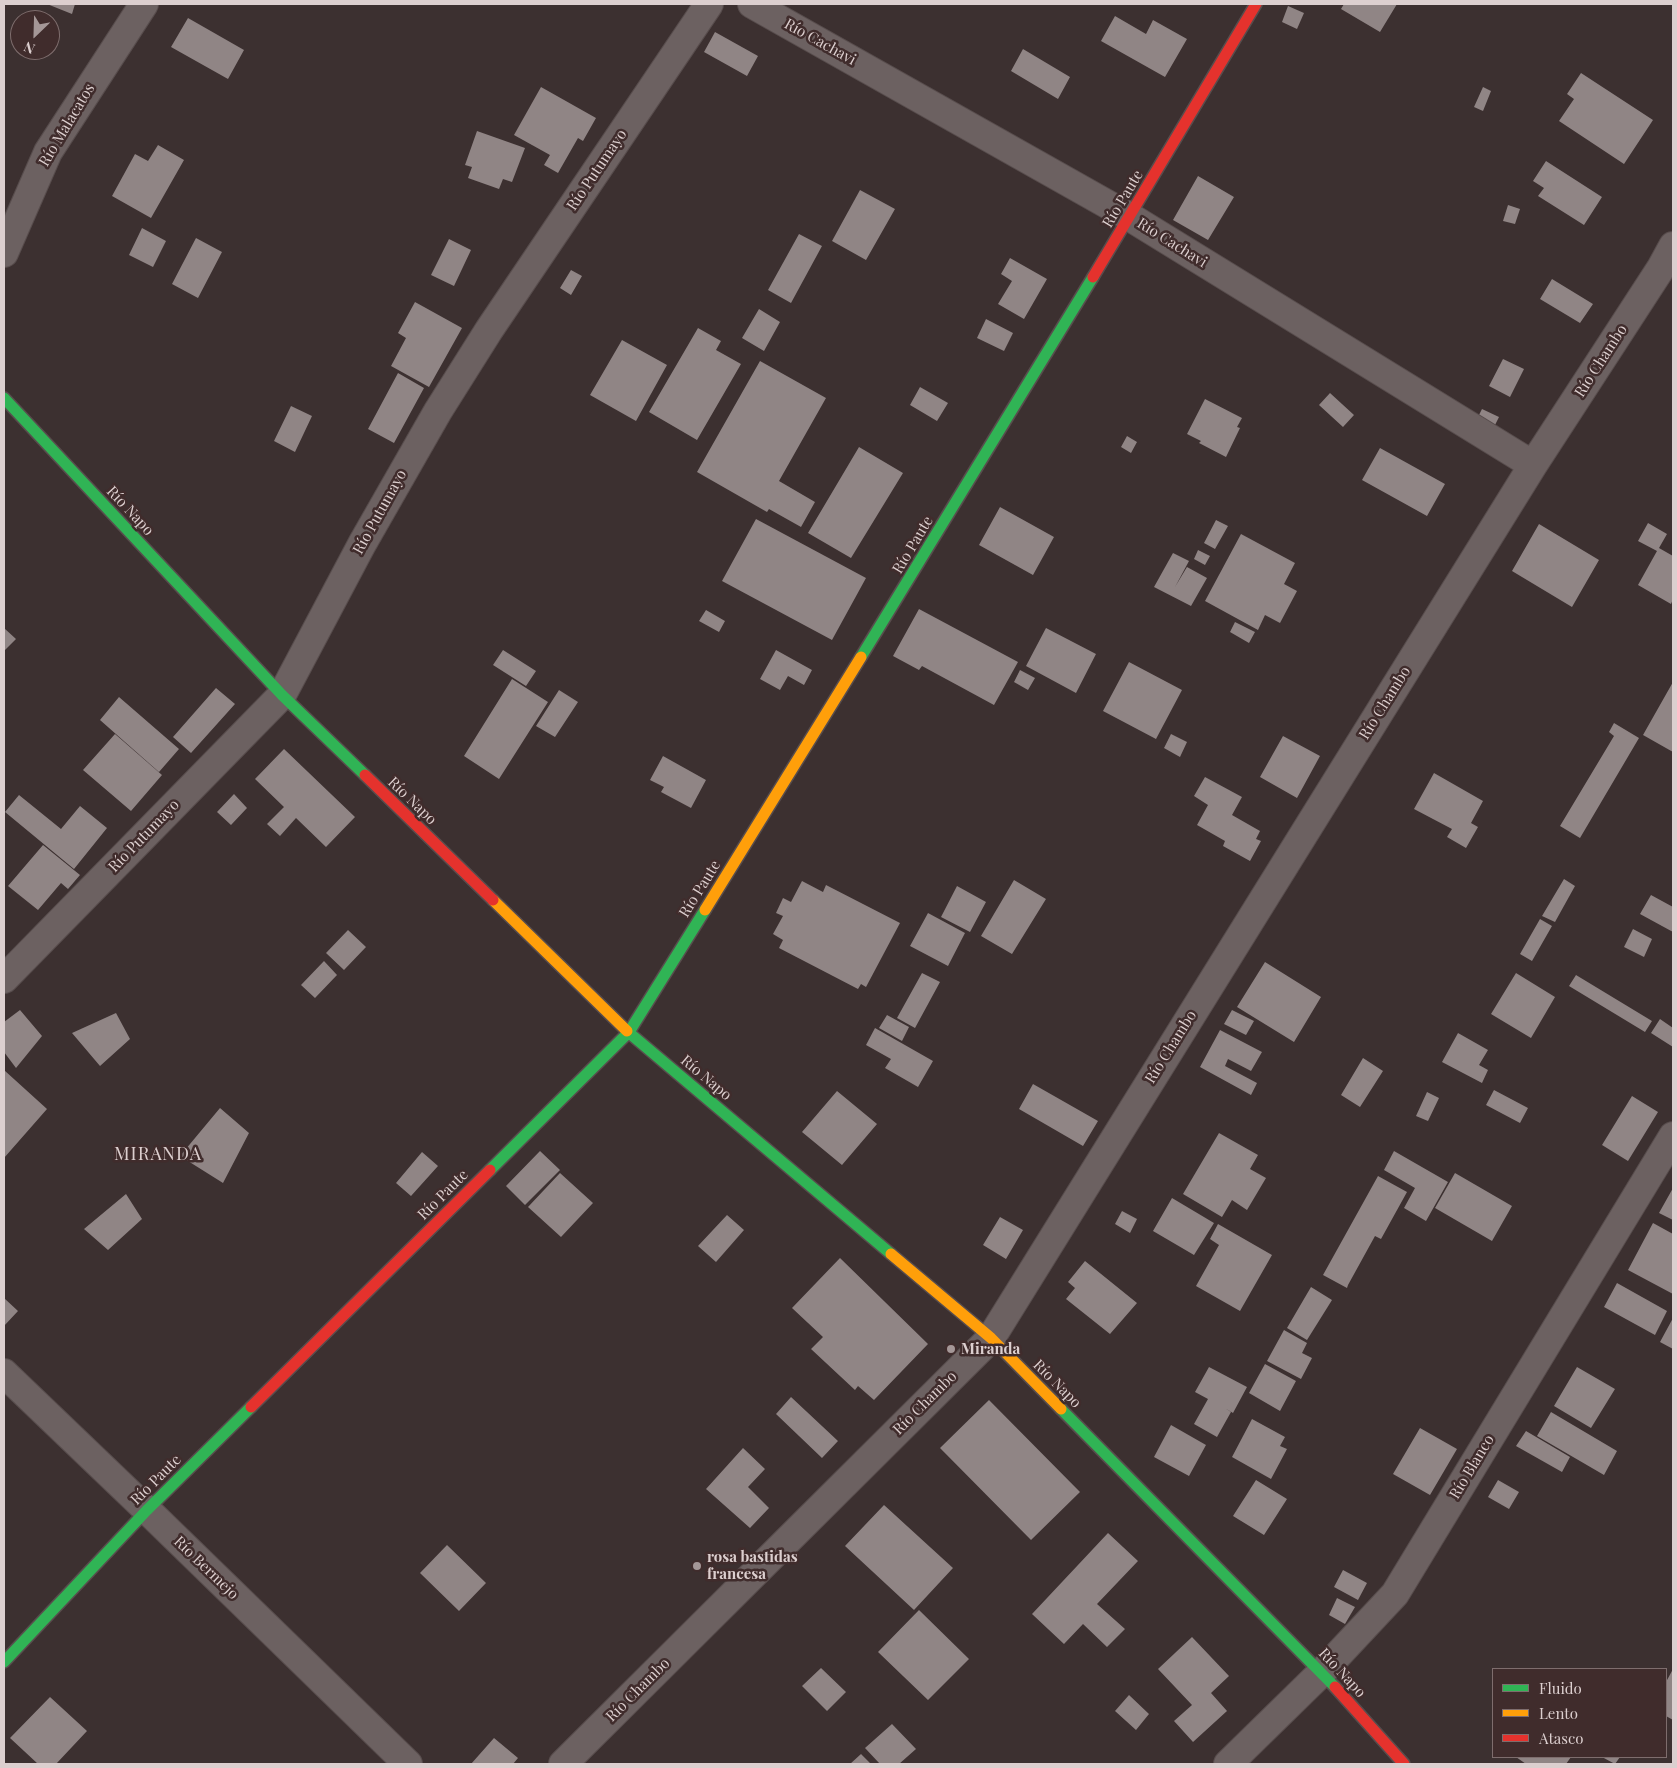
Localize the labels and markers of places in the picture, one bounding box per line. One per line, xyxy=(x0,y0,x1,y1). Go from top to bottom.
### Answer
place label: Miranda xyxy=(961,1340,1020,1358)
marker: Miranda xyxy=(945,1343,957,1355)
place label: rosa bastidas francesa xyxy=(707,1548,798,1583)
marker: rosa bastidas francesa xyxy=(691,1560,703,1572)

